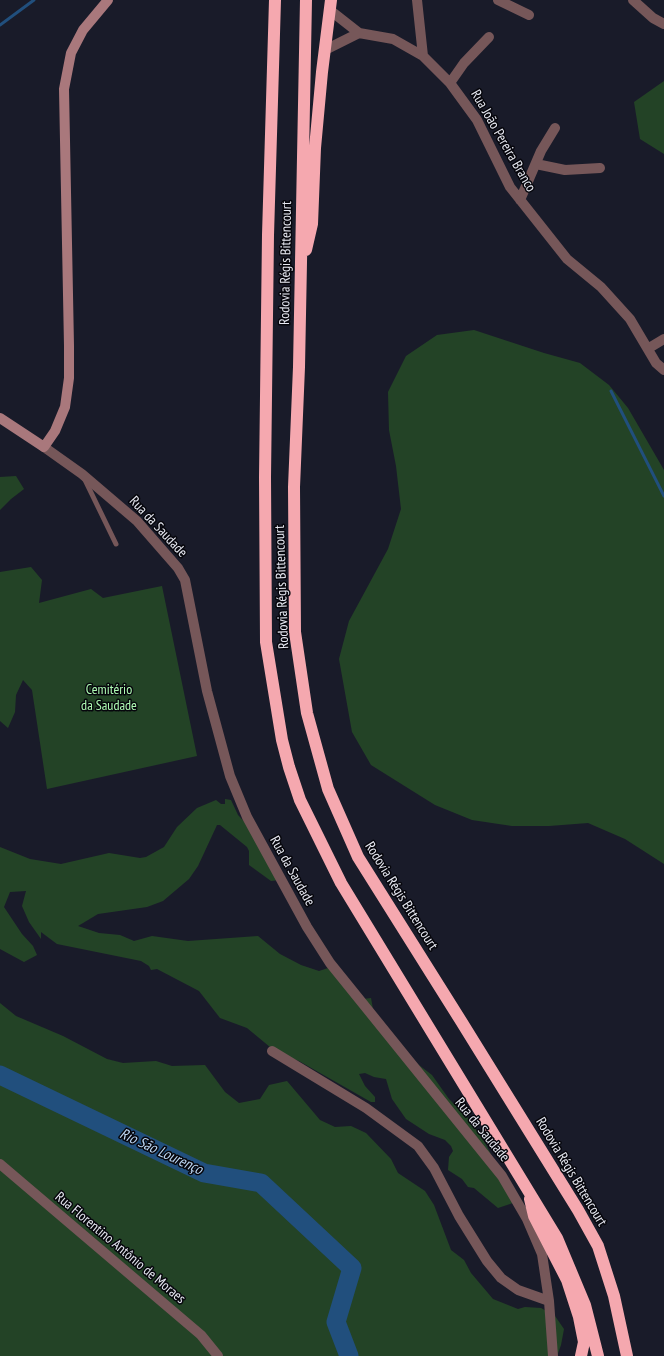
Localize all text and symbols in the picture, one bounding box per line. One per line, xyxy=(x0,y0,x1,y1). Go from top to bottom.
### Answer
street label: Rua João Pereira Branco xyxy=(467,87,539,195)
street label: Rodovia Régis Bittencourt xyxy=(277,201,295,325)
street label: Rua da Saudade xyxy=(126,493,190,561)
street label: Rodovia Régis Bittencourt xyxy=(271,525,293,649)
park label: Cemitério da Saudade xyxy=(81,682,137,714)
street label: Rua da Saudade xyxy=(266,833,318,909)
street label: Rodovia Régis Bittencourt xyxy=(361,839,441,953)
street label: Rua da Saudade xyxy=(451,1095,513,1165)
street label: Rodovia Régis Bittencourt xyxy=(532,1115,610,1229)
water label: Rio São Lourenço xyxy=(117,1125,205,1179)
street label: Rua Florentino Antônio de Moraes xyxy=(51,1189,189,1307)

